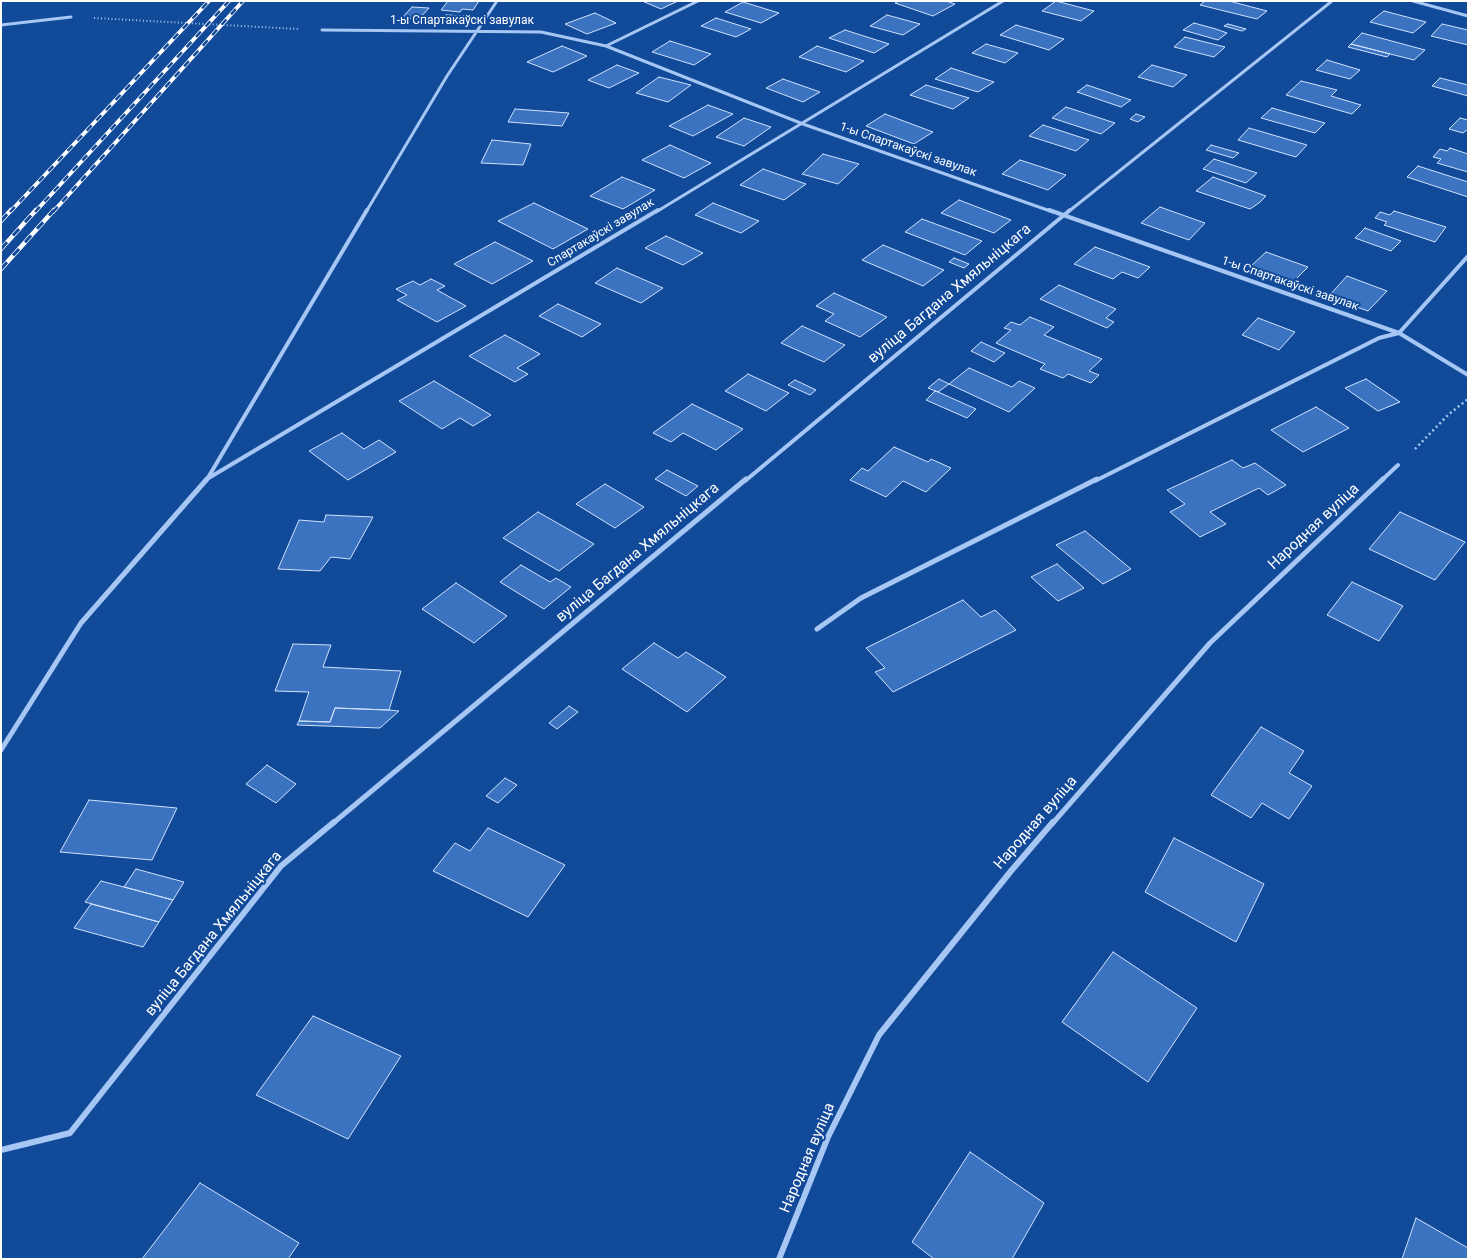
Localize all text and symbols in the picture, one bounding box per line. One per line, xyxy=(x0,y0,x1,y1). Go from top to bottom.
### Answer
street label: 1-ы Спартакаўскі завулак xyxy=(390,14,534,28)
street label: 1-ы Спартакаўскі завулак xyxy=(838,120,978,180)
street label: Спартакаўскі завулак xyxy=(545,195,657,271)
street label: вуліца Багдана Хмяльніцкага xyxy=(865,221,1035,367)
street label: 1-ы Спартакаўскі завулак xyxy=(1220,254,1360,314)
street label: вуліца Багдана Хмяльніцкага xyxy=(553,480,723,626)
street label: Народная вуліца xyxy=(1265,480,1363,574)
street label: Народная вуліца xyxy=(991,773,1081,873)
street label: вуліца Багдана Хмяльніцкага xyxy=(142,848,286,1020)
street label: Народная вуліца xyxy=(777,1100,839,1216)

